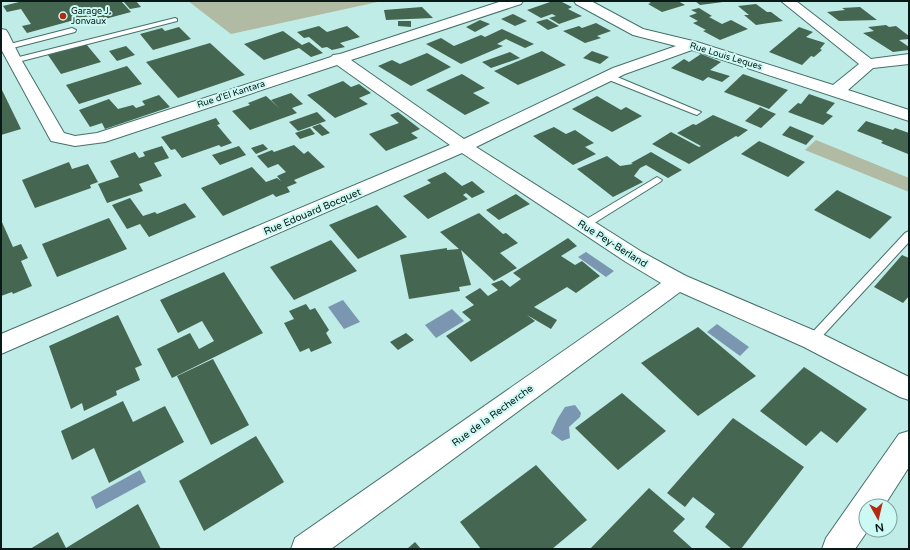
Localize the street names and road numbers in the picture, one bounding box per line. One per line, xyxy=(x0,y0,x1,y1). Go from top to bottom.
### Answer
street label: Rue Louis Leques xyxy=(688,40,763,73)
street label: Rue d'El Kantara xyxy=(196,78,267,111)
street label: Rue Edouard Bocquet xyxy=(262,186,363,238)
street label: Rue Pey-Berland xyxy=(575,218,650,270)
street label: Rue de la Recherche xyxy=(450,382,536,449)

